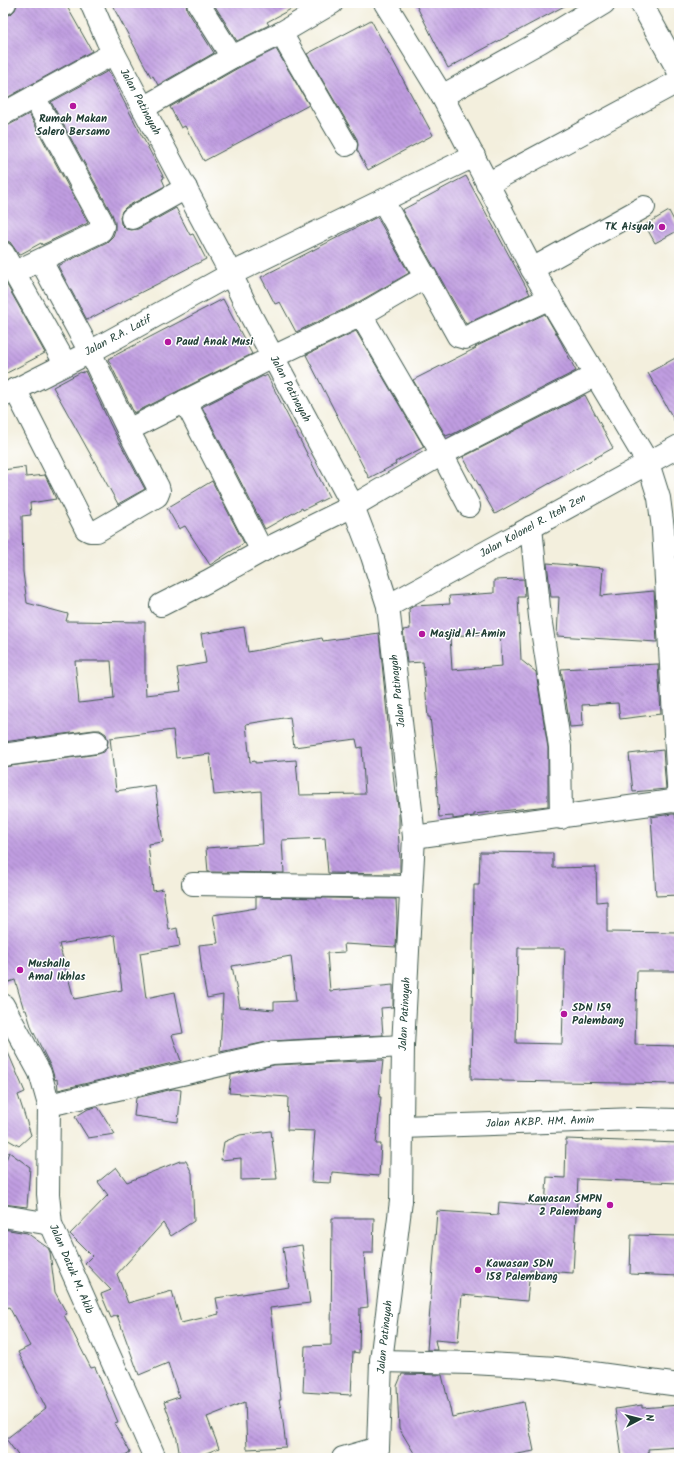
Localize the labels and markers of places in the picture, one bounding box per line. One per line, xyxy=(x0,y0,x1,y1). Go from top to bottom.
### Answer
marker: Rumah Makan Salero Bersamo xyxy=(68,101,78,111)
place label: Rumah Makan Salero Bersamo xyxy=(36,110,110,141)
place label: TK Aisyah xyxy=(605,218,654,236)
marker: TK Aisyah xyxy=(657,222,667,232)
place label: Paud Anak Musi xyxy=(176,333,254,351)
marker: Paud Anak Musi xyxy=(163,337,173,347)
place label: Masjid Al-Amin xyxy=(430,625,506,643)
marker: Masjid Al-Amin xyxy=(417,629,427,639)
place label: Mushalla Amal Ikhlas xyxy=(28,955,86,986)
marker: Mushalla Amal Ikhlas xyxy=(15,965,25,975)
place label: SDN 159 Palembang xyxy=(572,999,624,1030)
marker: SDN 159 Palembang xyxy=(559,1009,569,1019)
place label: Kawasan SMPN 2 Palembang xyxy=(528,1190,602,1221)
marker: Kawasan SMPN 2 Palembang xyxy=(605,1200,615,1210)
place label: Kawasan SDN 158 Palembang xyxy=(486,1255,558,1286)
marker: Kawasan SDN 158 Palembang xyxy=(473,1265,483,1275)

